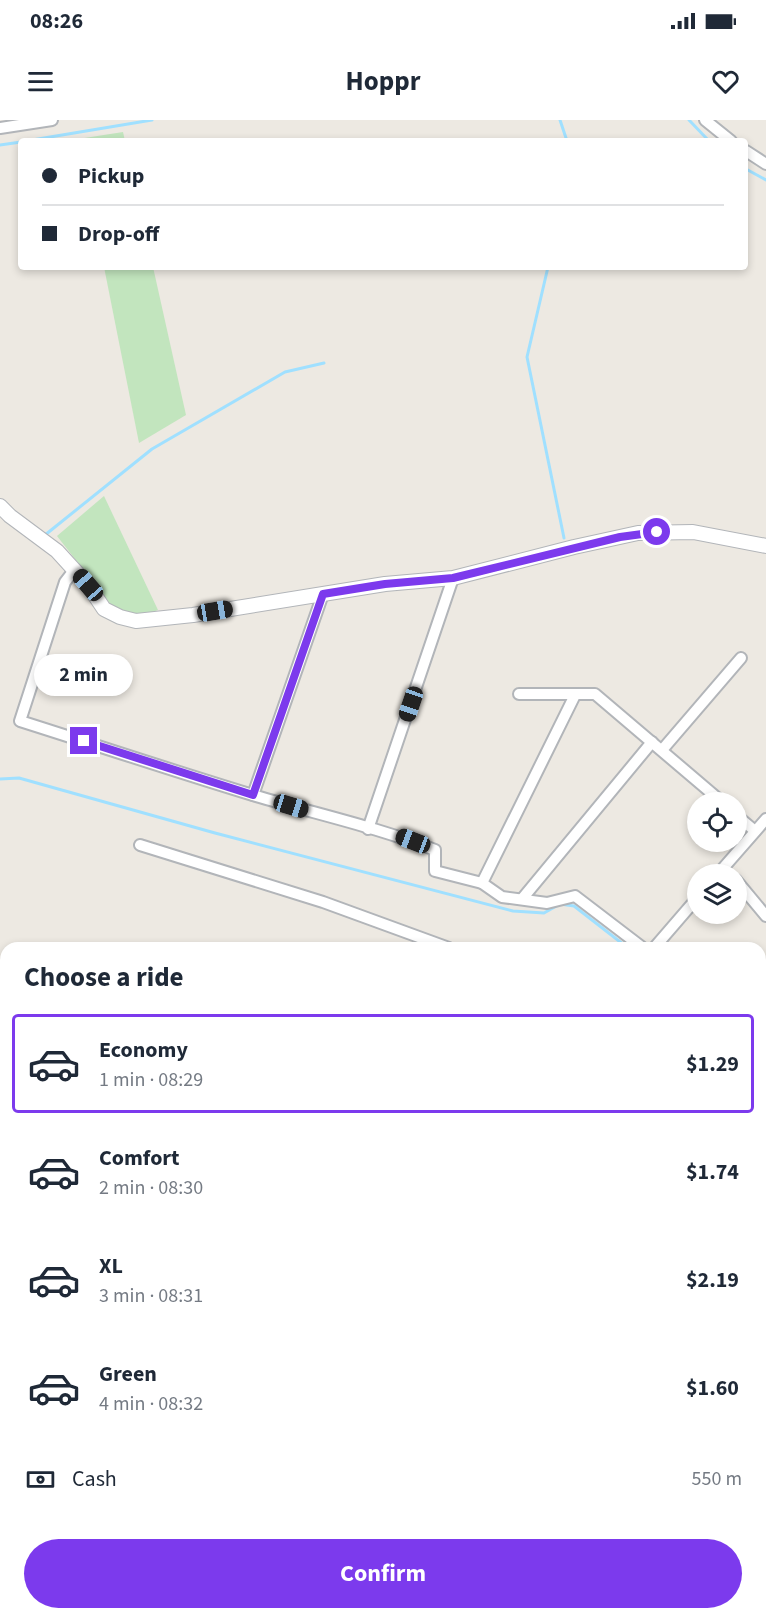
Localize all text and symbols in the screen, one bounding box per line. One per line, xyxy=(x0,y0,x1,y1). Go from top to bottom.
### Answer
text: 08:26 xyxy=(30,5,83,37)
text: Hoppr xyxy=(346,62,420,101)
icon: menu xyxy=(24,65,57,98)
icon: heart xyxy=(709,65,742,98)
text: Pickup xyxy=(78,160,144,192)
text: Drop-off xyxy=(78,218,159,250)
route start xyxy=(643,518,670,545)
car xyxy=(69,566,107,604)
car xyxy=(196,599,234,623)
callout: 2 min xyxy=(34,654,134,696)
text: 2 min xyxy=(59,661,108,689)
car xyxy=(397,684,425,724)
route end xyxy=(70,727,97,754)
car xyxy=(271,792,311,820)
map controls xyxy=(687,792,747,924)
button: locate xyxy=(687,792,747,852)
car xyxy=(393,826,433,856)
button: layers xyxy=(687,864,747,924)
text: Choose a ride xyxy=(24,958,184,997)
text: Economy xyxy=(99,1034,188,1066)
icon: car xyxy=(27,1037,81,1091)
text: $1.29 xyxy=(686,1048,739,1080)
text: 1 min · 08:29 xyxy=(99,1066,203,1094)
text: Comfort xyxy=(99,1142,180,1174)
icon: car xyxy=(27,1145,81,1199)
text: $1.74 xyxy=(686,1156,739,1188)
text: 2 min · 08:30 xyxy=(99,1174,203,1202)
text: XL xyxy=(99,1250,123,1282)
icon: car xyxy=(27,1253,81,1307)
text: $2.19 xyxy=(686,1264,739,1296)
text: 3 min · 08:31 xyxy=(99,1282,203,1310)
text: Green xyxy=(99,1358,157,1390)
icon: car xyxy=(27,1361,81,1415)
text: $1.60 xyxy=(686,1372,739,1404)
text: 4 min · 08:32 xyxy=(99,1390,203,1418)
icon: cash xyxy=(24,1463,57,1496)
text: Cash xyxy=(72,1463,117,1495)
text: 550 m xyxy=(692,1465,742,1493)
button: Confirm xyxy=(24,1539,742,1608)

